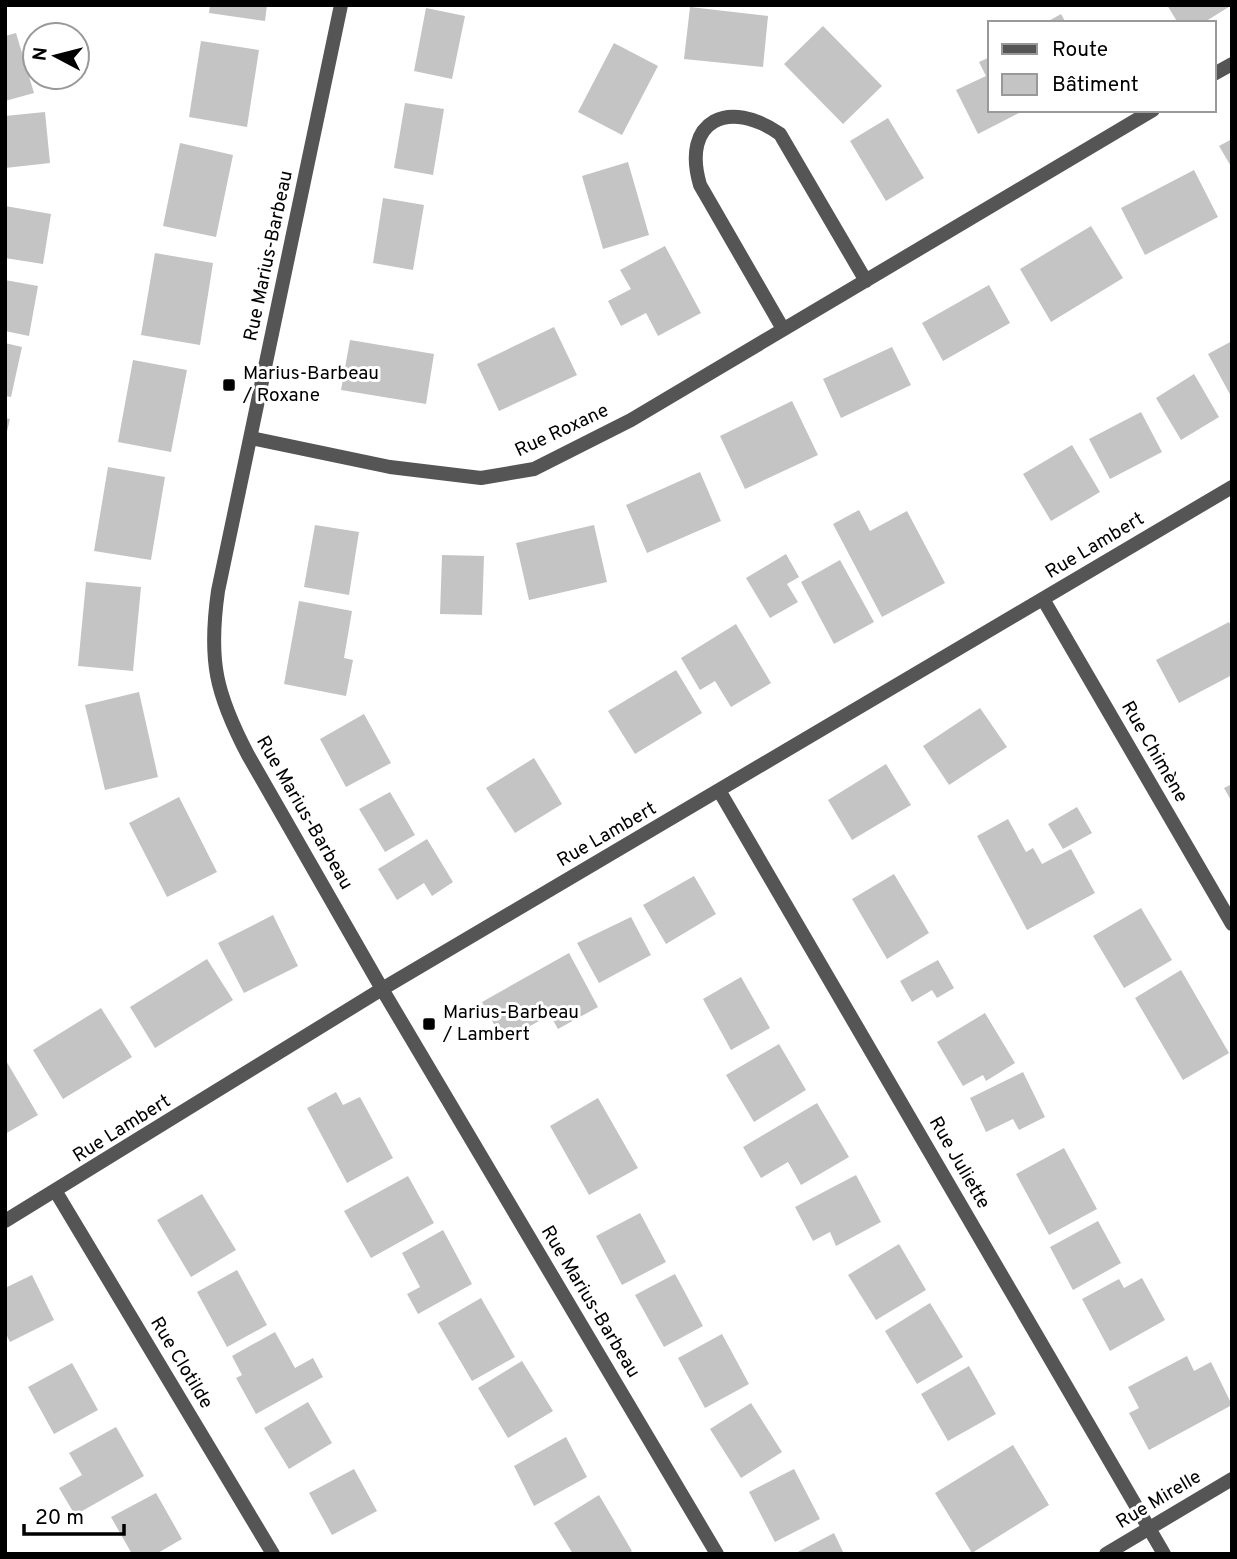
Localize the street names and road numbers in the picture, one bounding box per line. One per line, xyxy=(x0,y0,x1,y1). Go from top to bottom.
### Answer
street label: Rue Marius-Barbeau xyxy=(239,169,299,343)
street label: Rue Roxane xyxy=(511,399,613,463)
street label: Rue Lambert xyxy=(1041,507,1149,585)
street label: Rue Chimène xyxy=(1115,697,1193,807)
street label: Rue Marius-Barbeau xyxy=(250,732,358,894)
street label: Rue Lambert xyxy=(553,797,661,873)
street label: Rue Lambert xyxy=(69,1089,175,1169)
street label: Rue Juliette xyxy=(923,1113,995,1213)
street label: Rue Marius-Barbeau xyxy=(535,1221,645,1383)
street label: Rue Clotilde xyxy=(144,1313,218,1413)
street label: Rue Mirelle xyxy=(1112,1465,1206,1535)

